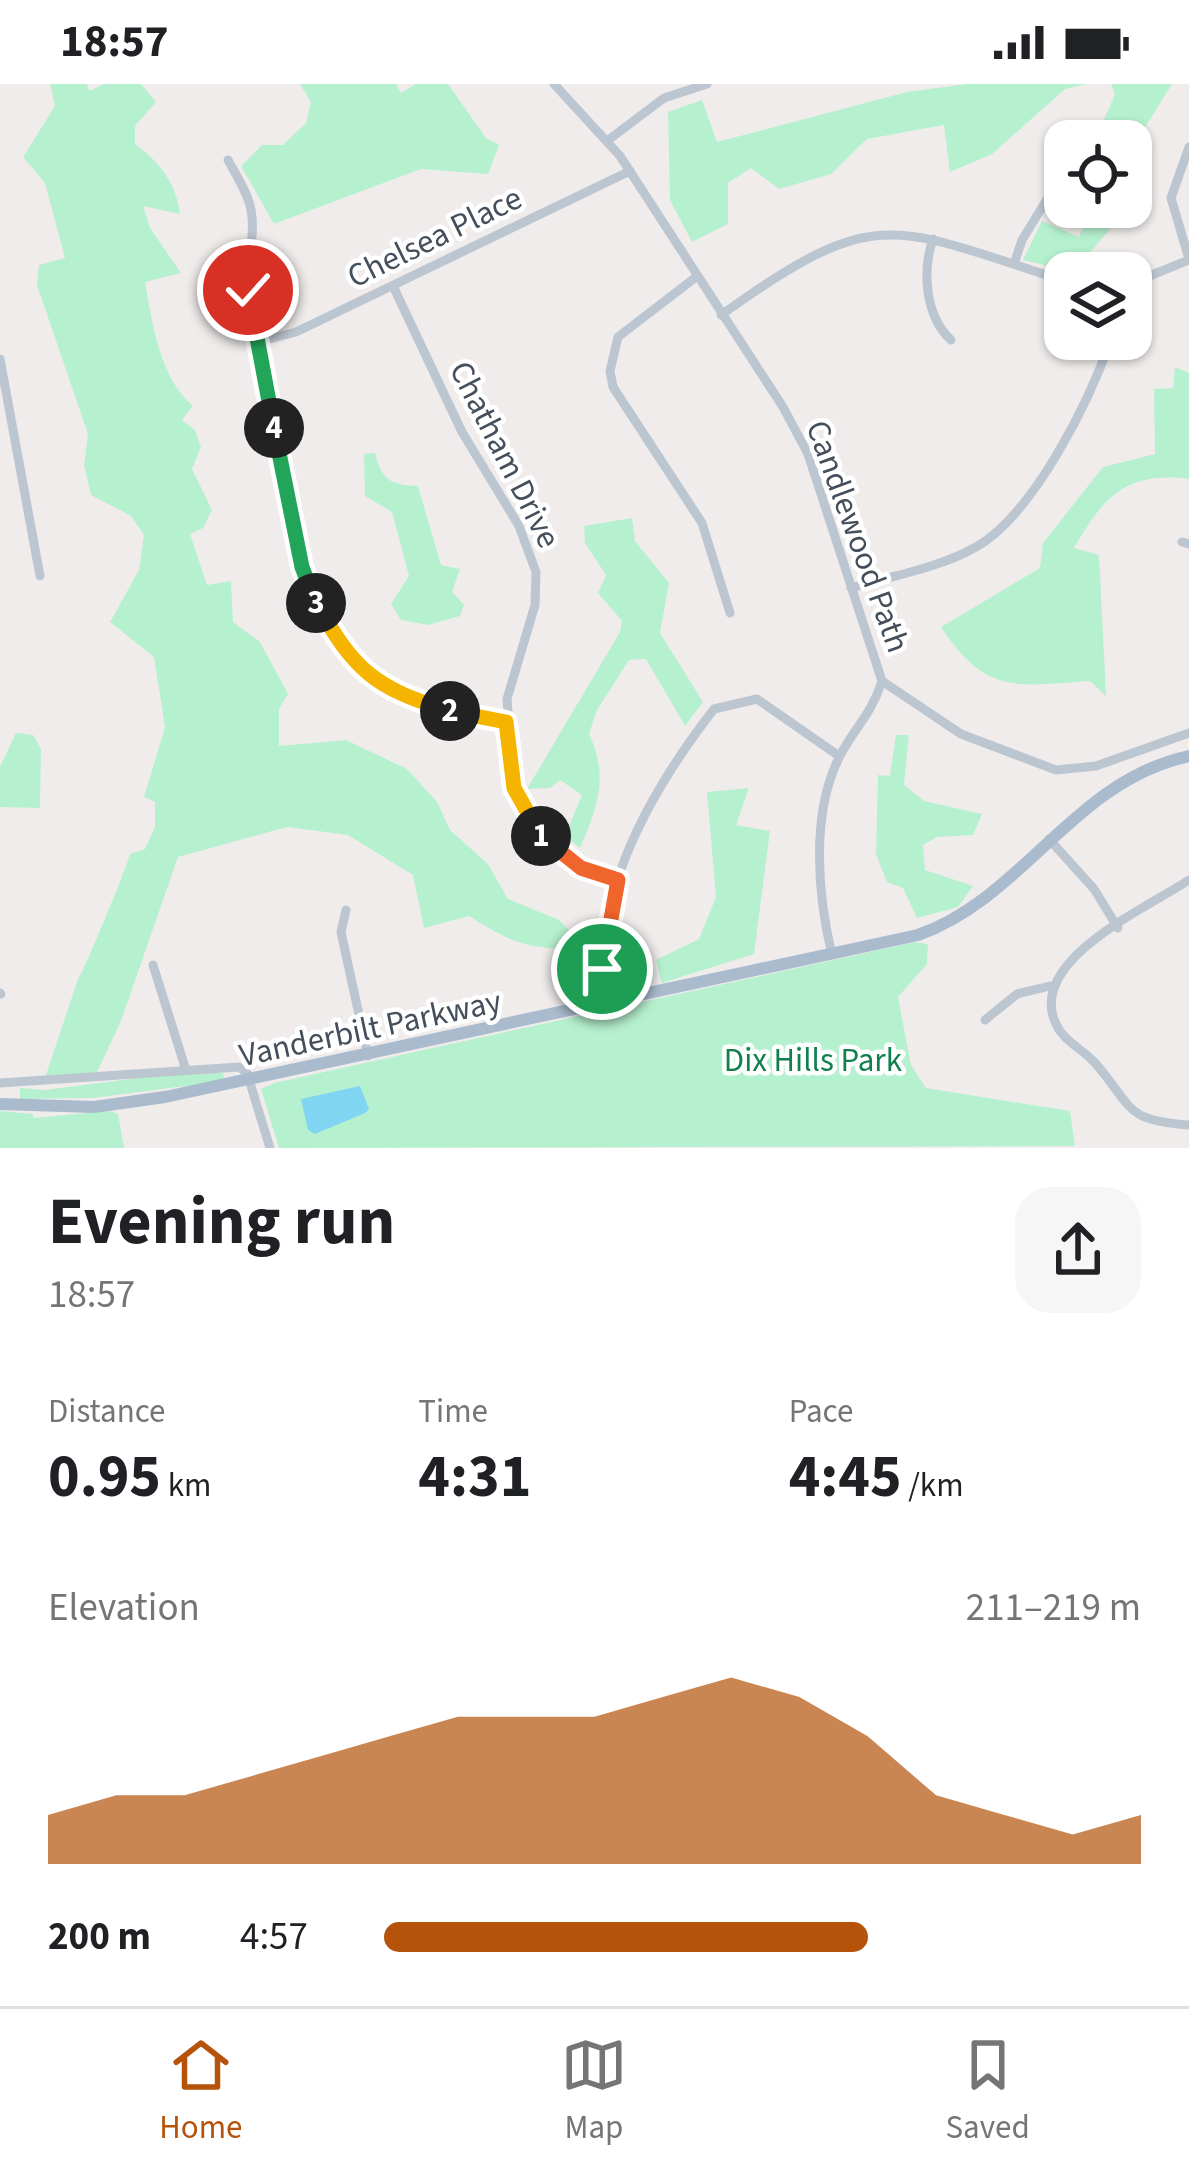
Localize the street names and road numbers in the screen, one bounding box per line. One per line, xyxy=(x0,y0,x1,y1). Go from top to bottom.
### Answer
street label: Chelsea Place xyxy=(339,175,530,300)
street label: Chatham Drive xyxy=(437,353,572,556)
street label: Candlewood Path xyxy=(794,414,921,659)
street label: Vanderbilt Parkway xyxy=(235,978,506,1079)

